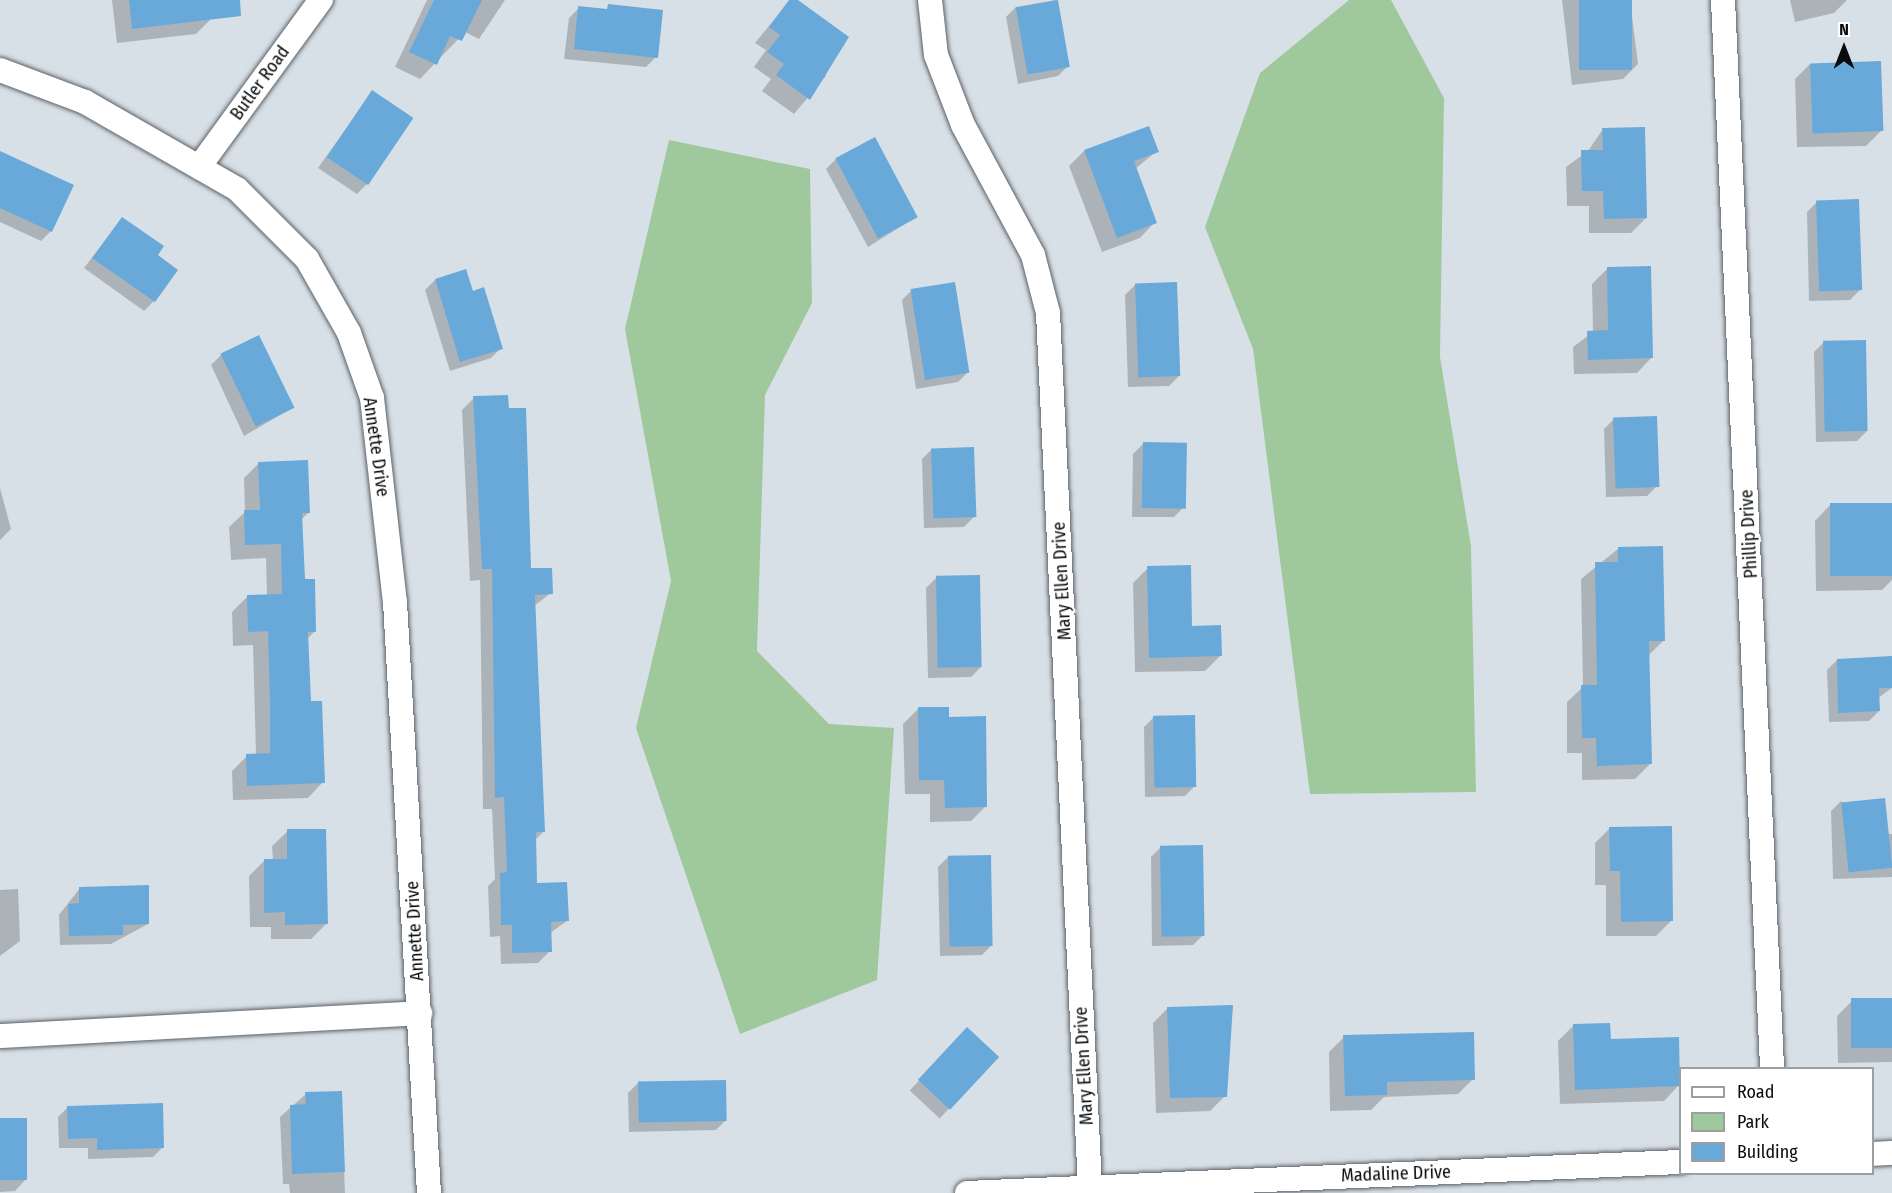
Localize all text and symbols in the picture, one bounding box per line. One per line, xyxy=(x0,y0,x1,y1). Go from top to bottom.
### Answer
north arrow xyxy=(1814,18,1874,78)
text: N xyxy=(1839,20,1849,39)
street label: Butler Road xyxy=(226,42,294,124)
street label: Annette Drive xyxy=(358,396,394,498)
street label: Phillip Drive xyxy=(1736,489,1762,579)
street label: Mary Ellen Drive xyxy=(1048,521,1076,641)
street label: Annette Drive xyxy=(402,880,428,982)
street label: Mary Ellen Drive xyxy=(1070,1006,1098,1126)
legend xyxy=(1679,1067,1874,1175)
text: Road xyxy=(1737,1081,1774,1103)
text: Park xyxy=(1737,1111,1769,1133)
text: Building xyxy=(1737,1141,1798,1163)
street label: Madaline Drive xyxy=(1341,1161,1451,1187)

